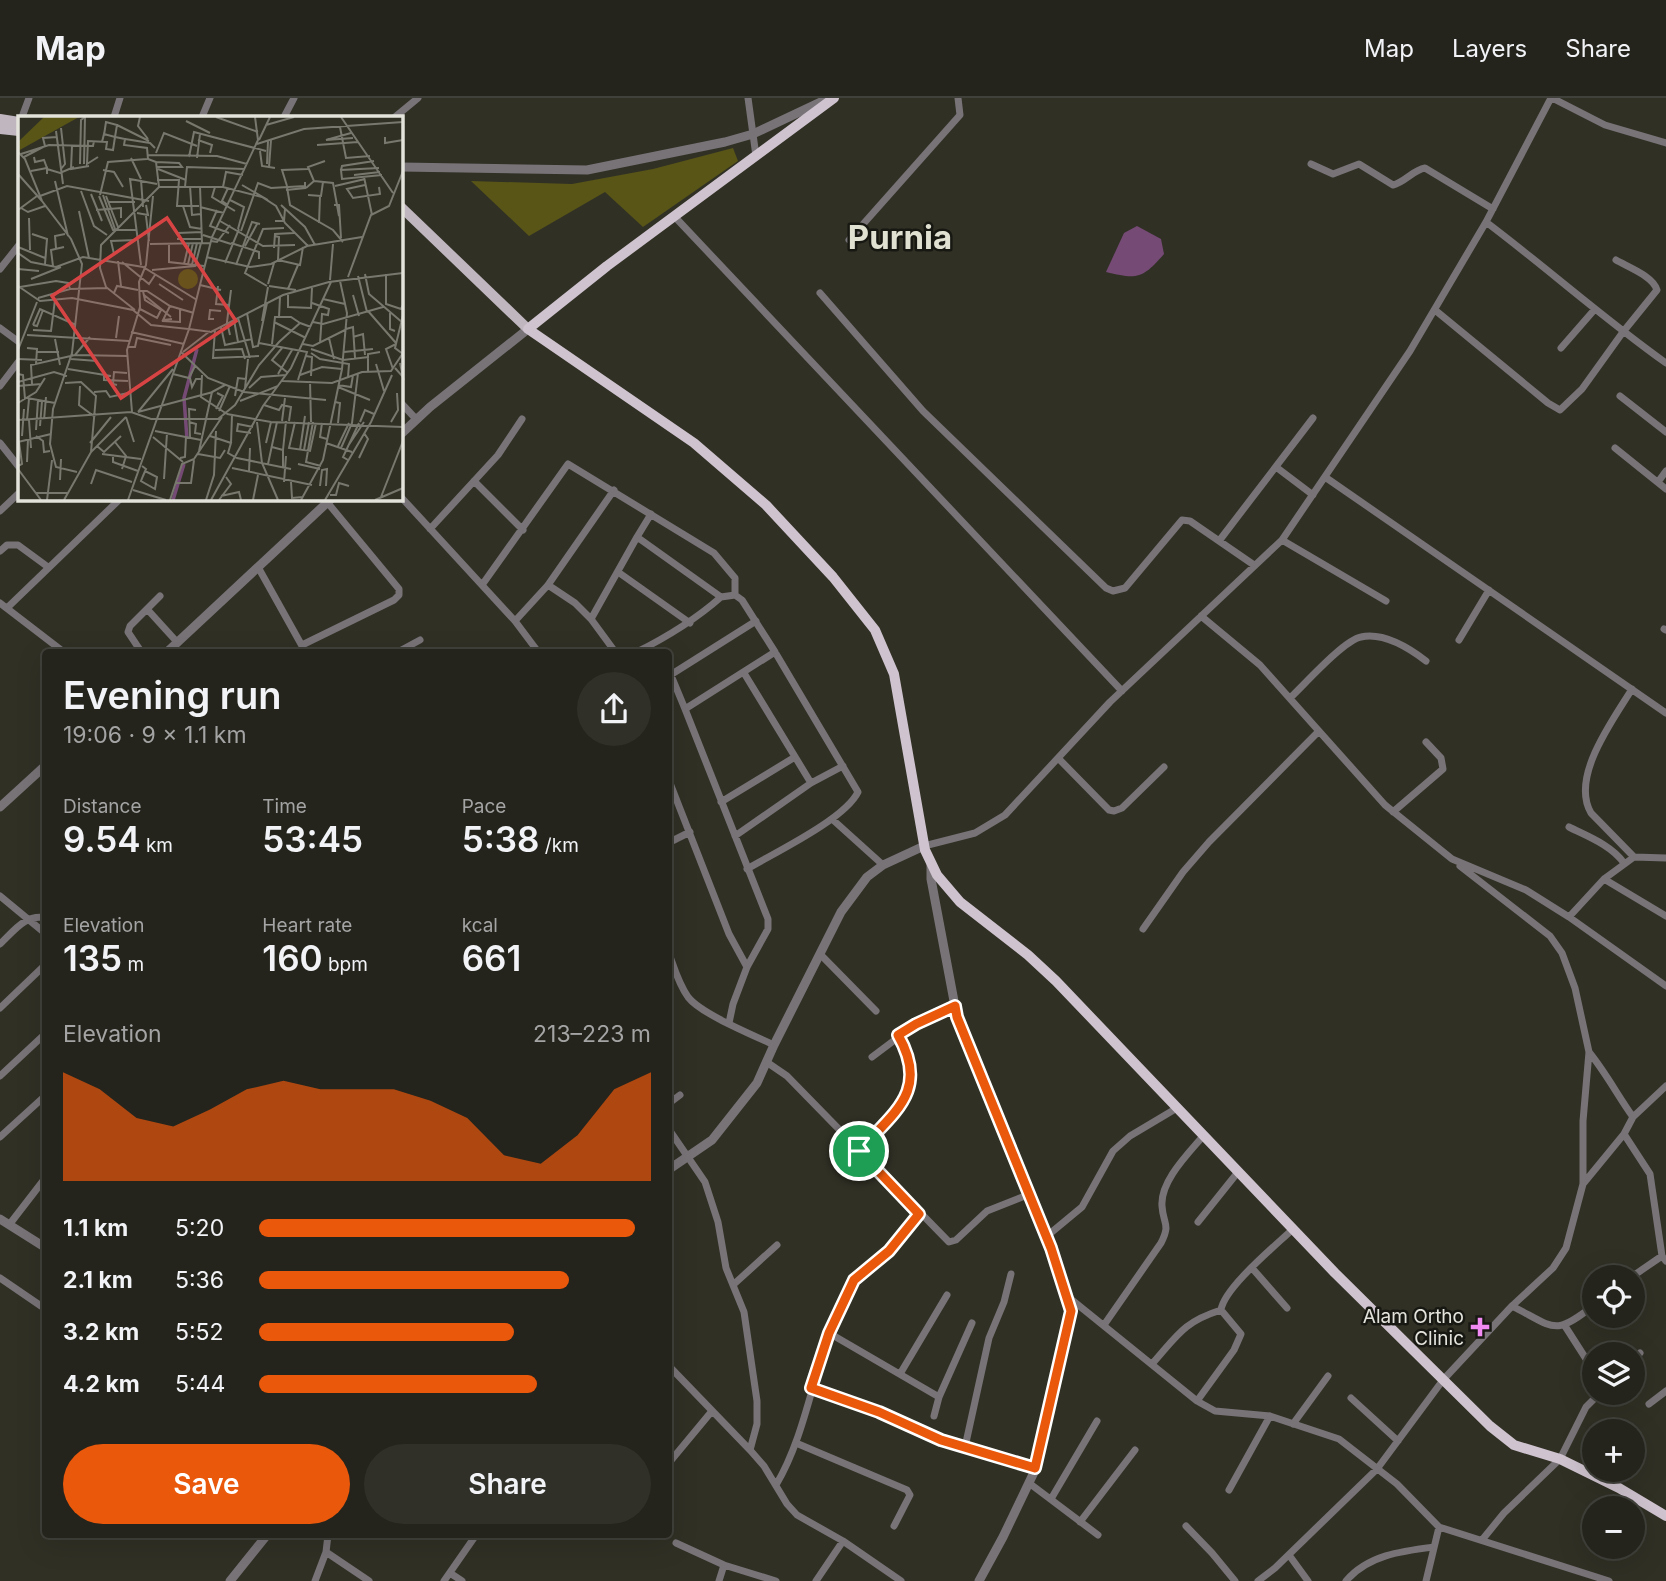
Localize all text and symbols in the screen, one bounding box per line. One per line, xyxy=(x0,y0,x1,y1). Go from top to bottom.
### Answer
text: Map xyxy=(35,28,106,68)
text: Map xyxy=(1364,34,1414,63)
text: Layers xyxy=(1452,34,1527,63)
text: Share xyxy=(1565,34,1631,63)
inset map xyxy=(18,116,402,500)
district label: Purnia xyxy=(848,217,952,257)
text: Evening run xyxy=(63,672,281,718)
button: share xyxy=(577,672,651,746)
text: 19:06 · 9 × 1.1 km xyxy=(63,721,247,749)
text: Distance xyxy=(63,795,141,818)
text: Time xyxy=(262,795,307,818)
text: Pace xyxy=(462,795,506,818)
text: 9.54 xyxy=(63,818,141,860)
text: 53:45 xyxy=(262,818,363,860)
text: 5:38 xyxy=(462,818,540,860)
text: km xyxy=(141,834,173,857)
text: /km xyxy=(540,834,579,857)
text: Elevation xyxy=(63,914,144,937)
text: Heart rate xyxy=(262,914,352,937)
text: kcal xyxy=(462,914,498,937)
text: 135 xyxy=(63,937,122,979)
text: 160 xyxy=(262,937,323,979)
text: 661 xyxy=(462,937,521,979)
text: m xyxy=(122,953,144,976)
text: bpm xyxy=(323,953,368,976)
text: Elevation xyxy=(63,1020,162,1048)
text: 213–223 m xyxy=(533,1020,651,1048)
pin xyxy=(829,1121,889,1181)
icon: arrive xyxy=(840,1132,878,1170)
text: 1.1 km xyxy=(63,1214,128,1242)
text: 5:20 xyxy=(175,1214,224,1242)
map controls xyxy=(1582,1265,1645,1559)
button: locate xyxy=(1582,1265,1645,1328)
text: 2.1 km xyxy=(63,1266,133,1294)
text: 5:36 xyxy=(175,1266,224,1294)
place label: Alam Ortho Clinic xyxy=(1363,1305,1464,1350)
marker: Alam Ortho Clinic xyxy=(1470,1317,1490,1337)
text: 3.2 km xyxy=(63,1318,139,1346)
text: 5:52 xyxy=(175,1318,224,1346)
button: layers xyxy=(1582,1342,1645,1405)
text: 4.2 km xyxy=(63,1370,140,1398)
text: 5:44 xyxy=(175,1370,225,1398)
button: + xyxy=(1582,1419,1645,1482)
button: Save xyxy=(63,1444,350,1524)
button: Share xyxy=(364,1444,651,1524)
button: − xyxy=(1582,1496,1645,1559)

